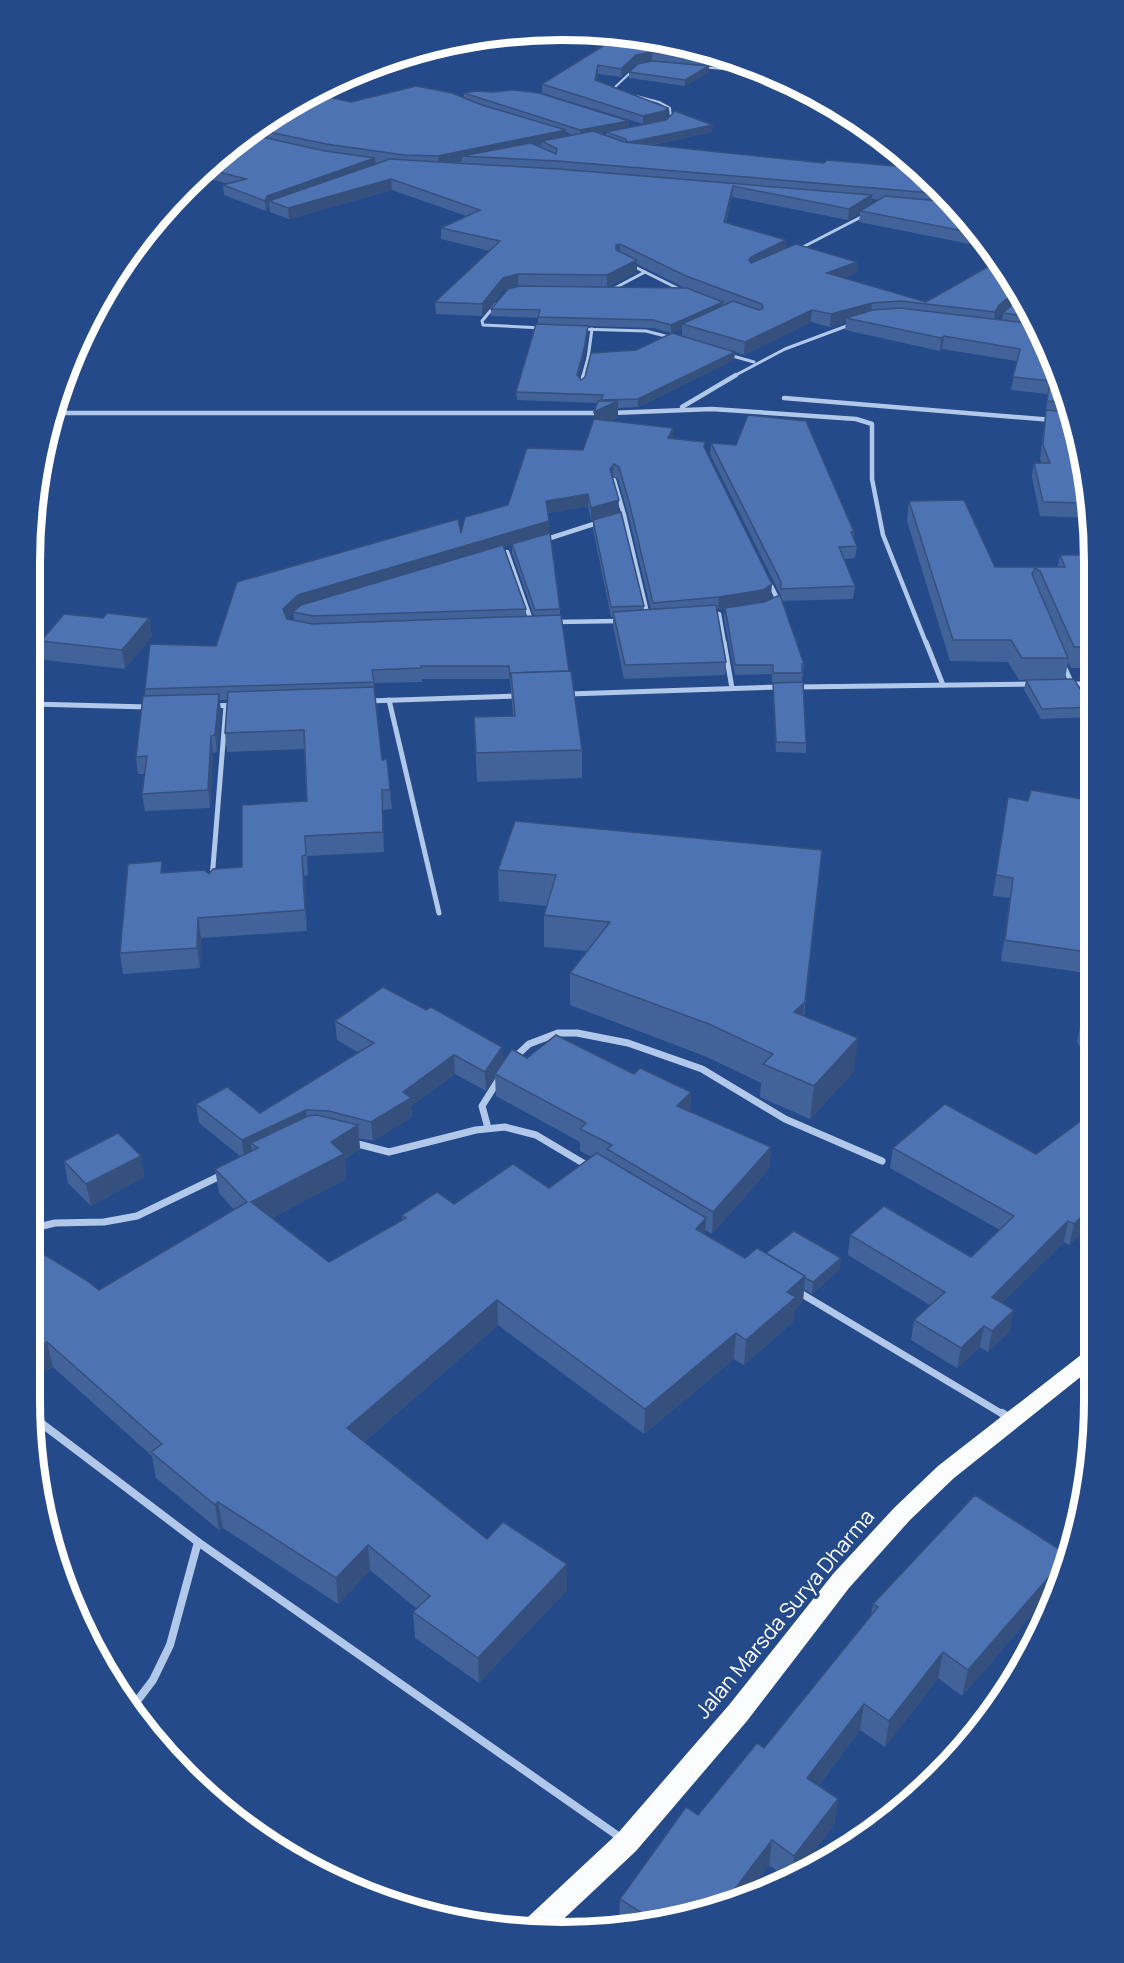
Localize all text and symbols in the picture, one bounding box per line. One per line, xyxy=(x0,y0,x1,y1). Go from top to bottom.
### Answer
street label: Jalan Marsda Surya Dharma xyxy=(688,1503,880,1724)

